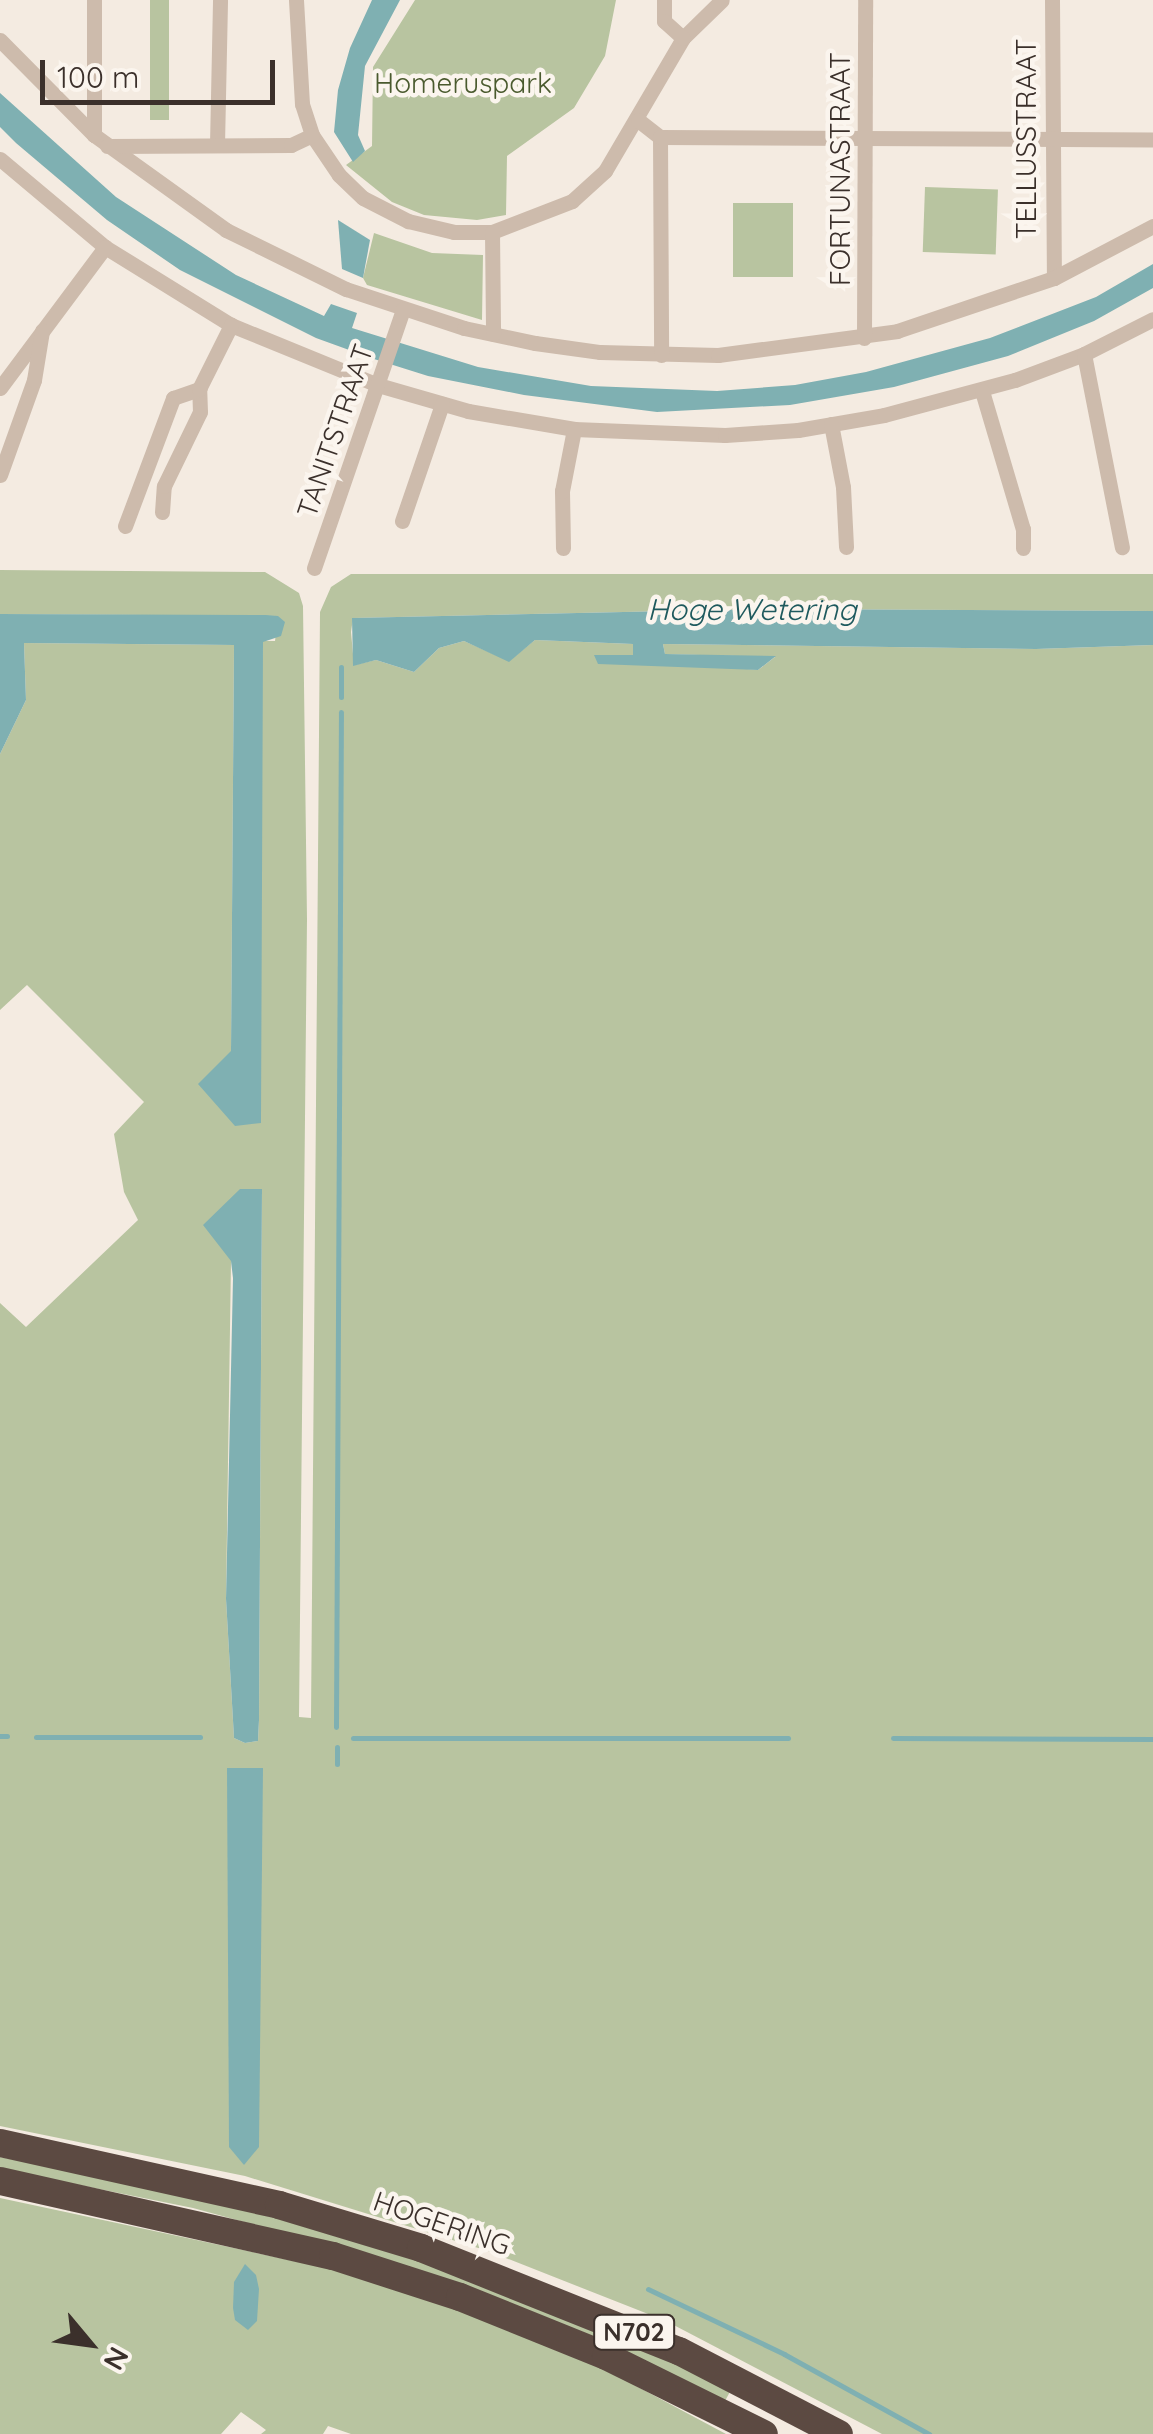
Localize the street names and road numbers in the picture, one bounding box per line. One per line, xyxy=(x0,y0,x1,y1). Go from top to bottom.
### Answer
street label: TELLUSSTRAAT xyxy=(1009,39,1043,239)
street label: FORTUNASTRAAT xyxy=(823,52,857,286)
street label: TANITSTRAAT xyxy=(290,340,380,522)
street label: HOGERING xyxy=(369,2184,515,2262)
road number: N702 xyxy=(592,2312,676,2352)

